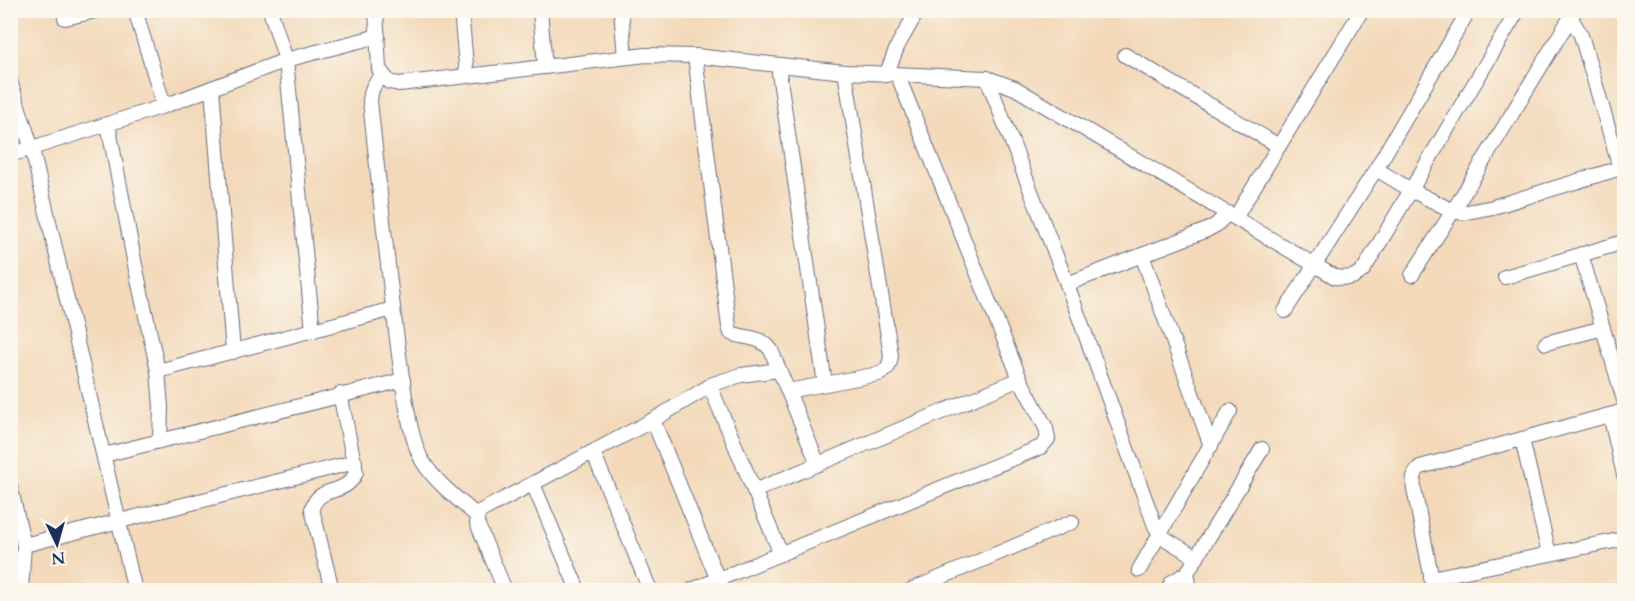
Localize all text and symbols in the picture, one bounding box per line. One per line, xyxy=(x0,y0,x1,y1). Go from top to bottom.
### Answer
north arrow xyxy=(27,514,87,574)
text: N xyxy=(50,546,66,570)

